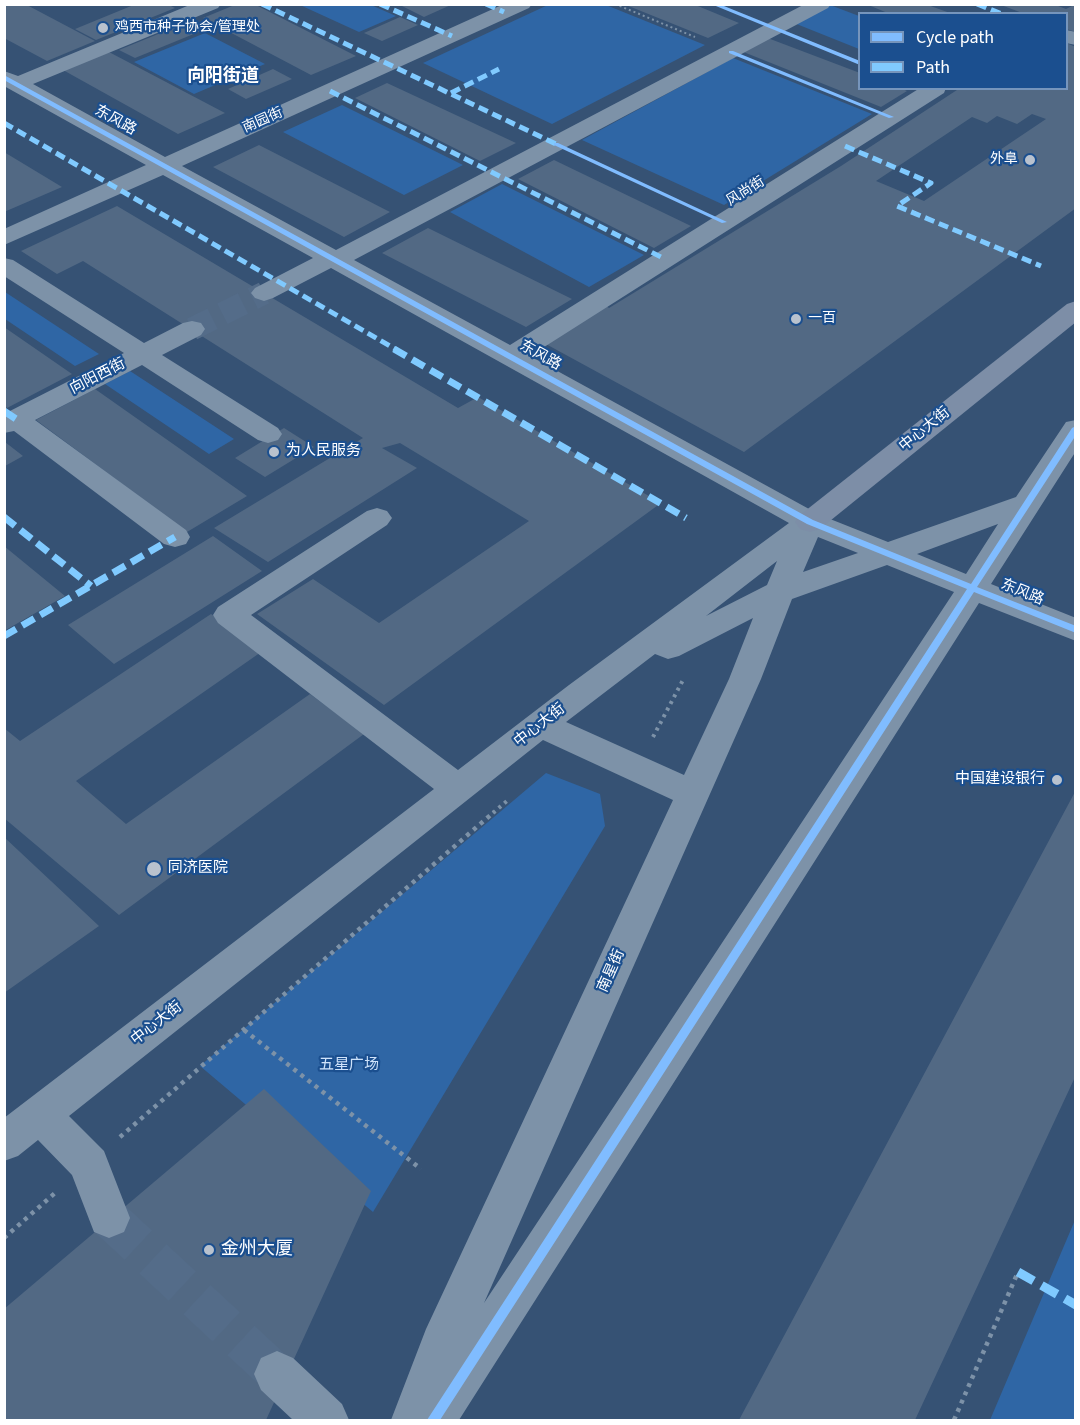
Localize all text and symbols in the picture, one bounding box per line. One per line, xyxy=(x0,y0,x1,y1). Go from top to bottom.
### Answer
legend xyxy=(858,12,1068,90)
place label: 鸡西市种子协会/管理处 xyxy=(115,20,260,36)
marker: 鸡西市种子协会/管理处 xyxy=(96,21,110,35)
text: Cycle path xyxy=(916,25,994,50)
text: Path xyxy=(916,55,950,80)
district label: 向阳街道 xyxy=(187,66,259,88)
street label: 东风路 xyxy=(91,102,139,140)
street label: 南园街 xyxy=(240,105,286,137)
place label: 外阜 xyxy=(990,152,1018,168)
marker: 外阜 xyxy=(1023,153,1037,167)
street label: 风尚街 xyxy=(724,174,768,210)
place label: 一百 xyxy=(808,311,836,327)
marker: 一百 xyxy=(789,312,803,326)
street label: 东风路 xyxy=(516,337,564,375)
street label: 向阳西街 xyxy=(67,355,129,399)
street label: 中心大街 xyxy=(896,404,954,456)
place label: 为人民服务 xyxy=(286,443,361,461)
marker: 为人民服务 xyxy=(267,445,281,459)
street label: 东风路 xyxy=(998,576,1046,610)
street label: 中心大街 xyxy=(511,700,569,752)
place label: 中国建设银行 xyxy=(955,771,1045,789)
marker: 中国建设银行 xyxy=(1050,773,1064,787)
marker: 同济医院 xyxy=(145,860,163,878)
place label: 同济医院 xyxy=(168,860,228,878)
street label: 南星街 xyxy=(595,947,629,995)
street label: 中心大街 xyxy=(128,998,186,1050)
park label: 五星广场 xyxy=(319,1057,379,1075)
place label: 金州大厦 xyxy=(221,1239,293,1261)
marker: 金州大厦 xyxy=(202,1243,216,1257)

